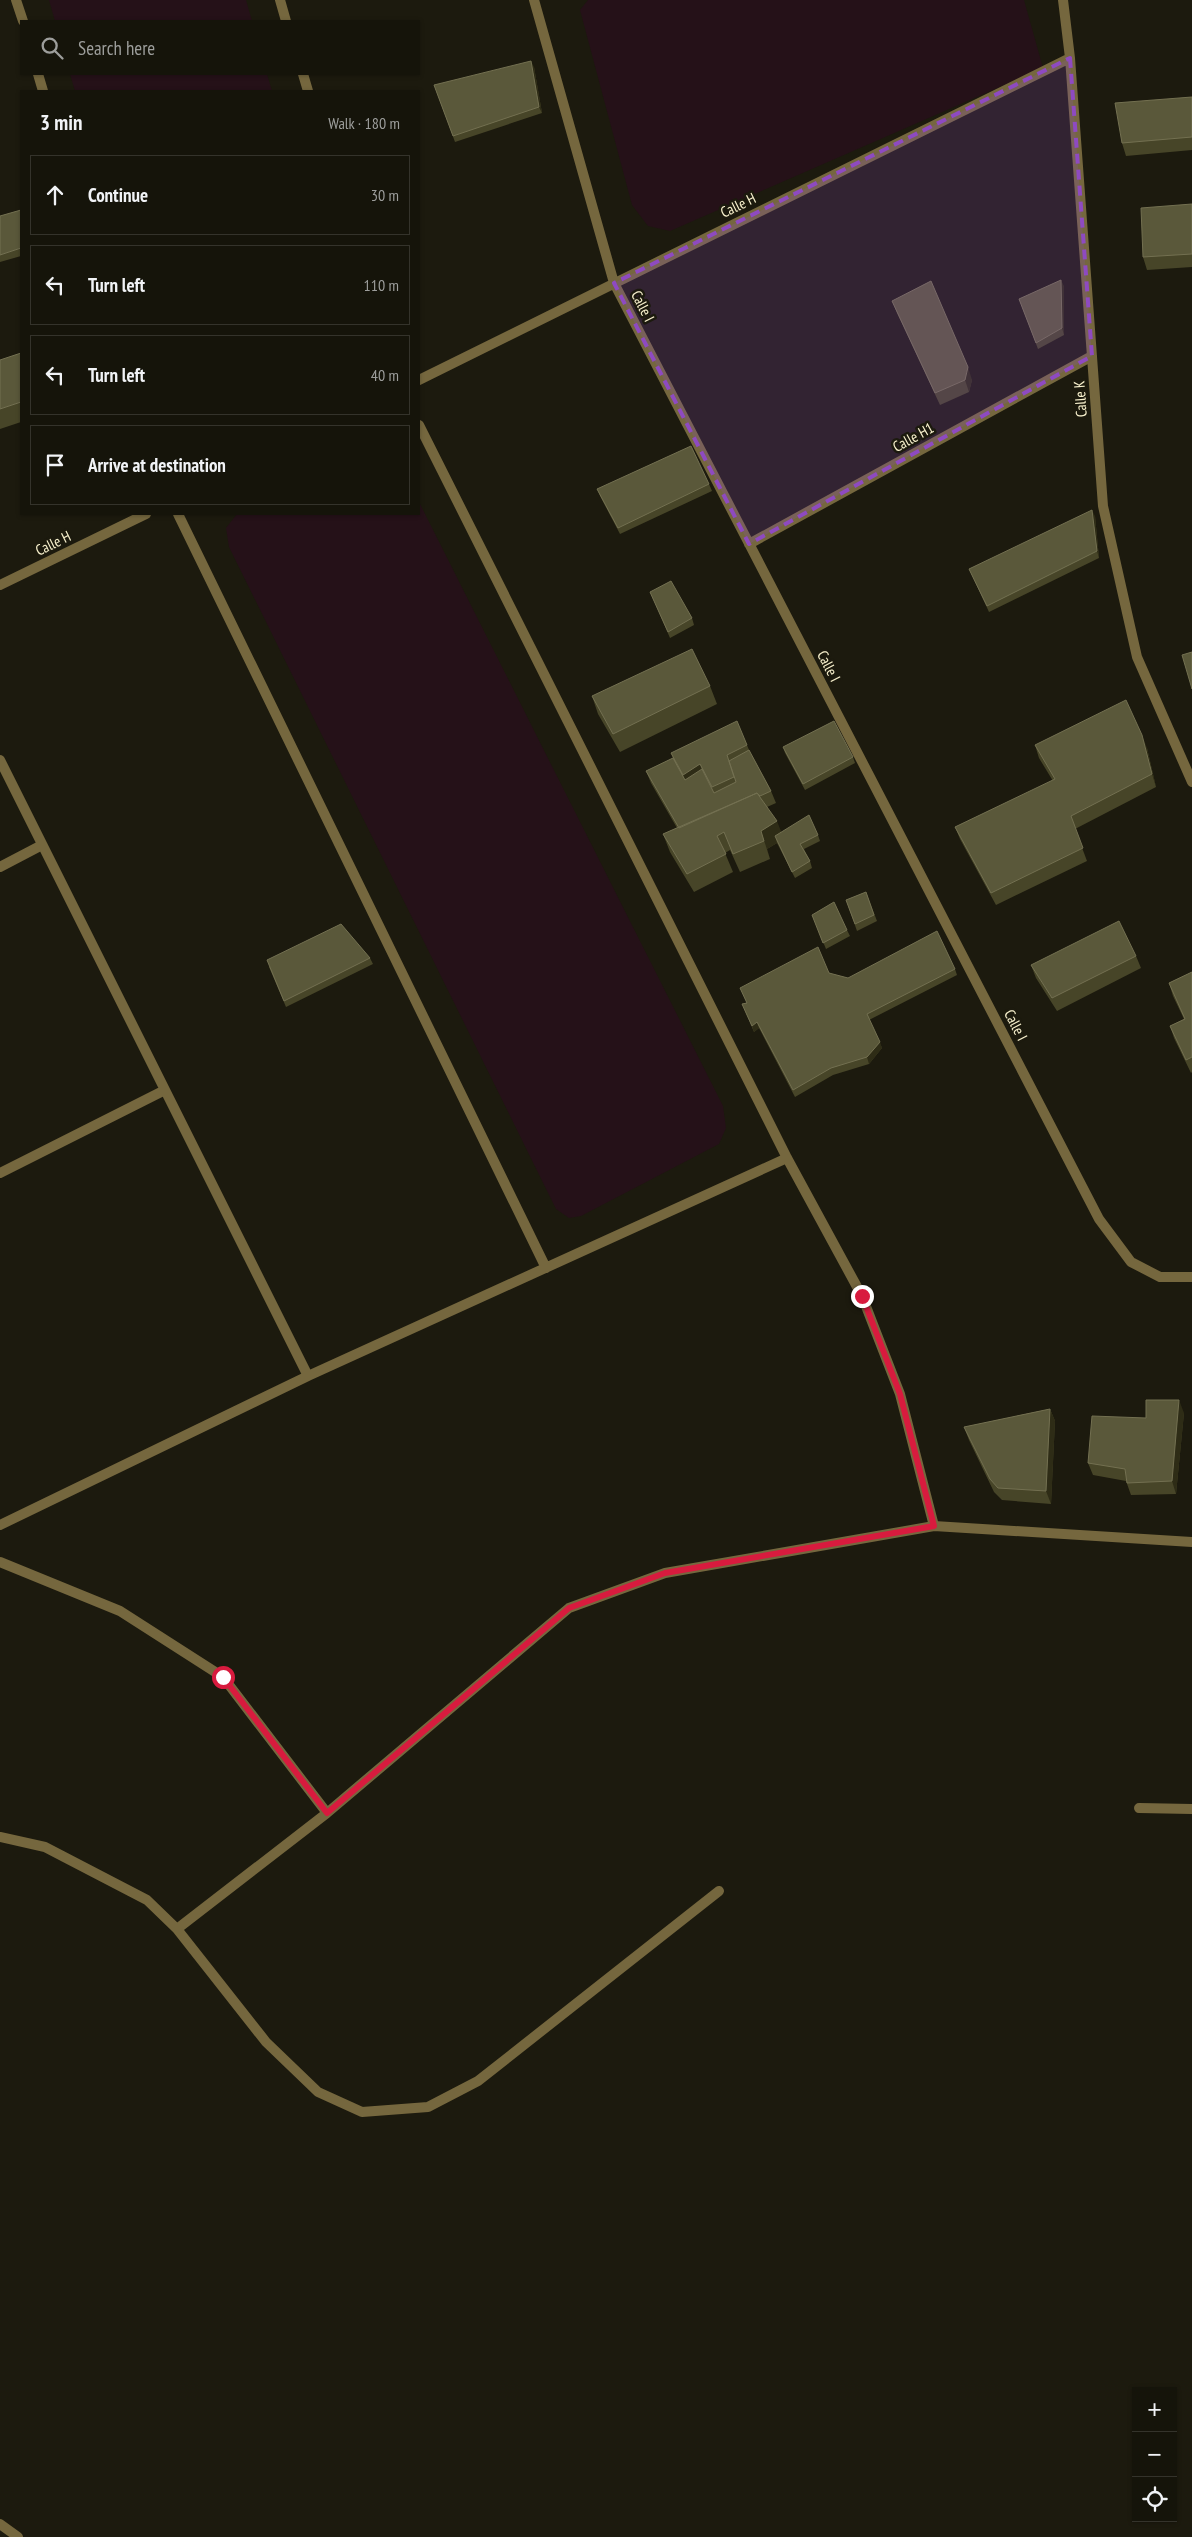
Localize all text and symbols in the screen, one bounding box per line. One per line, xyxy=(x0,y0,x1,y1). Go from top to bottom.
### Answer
search box xyxy=(20,20,420,75)
icon: search xyxy=(38,34,66,62)
text: Search here xyxy=(78,36,155,60)
text: 3 min xyxy=(40,109,82,136)
text: Walk · 180 m xyxy=(328,113,400,133)
icon: ahead xyxy=(41,181,69,209)
text: Continue xyxy=(88,183,148,207)
text: 30 m xyxy=(371,185,399,205)
street label: Calle H xyxy=(717,188,759,222)
icon: left xyxy=(41,271,69,299)
text: Turn left xyxy=(88,273,145,297)
text: 110 m xyxy=(364,275,399,295)
street label: Calle I xyxy=(627,287,659,325)
icon: left xyxy=(41,361,69,389)
text: Turn left xyxy=(88,363,145,387)
text: 40 m xyxy=(371,365,399,385)
street label: Calle K xyxy=(1069,380,1091,418)
street label: Calle H1 xyxy=(889,418,937,456)
icon: arrive xyxy=(41,451,69,479)
text: Arrive at destination xyxy=(88,453,226,477)
street label: Calle H xyxy=(32,526,74,560)
street label: Calle I xyxy=(813,647,845,685)
street label: Calle I xyxy=(1000,1006,1032,1044)
route end xyxy=(851,1285,874,1308)
route start xyxy=(212,1666,235,1689)
map controls xyxy=(1132,2387,1177,2522)
button: + xyxy=(1132,2387,1177,2432)
button: − xyxy=(1132,2432,1177,2477)
button: locate xyxy=(1132,2477,1177,2522)

